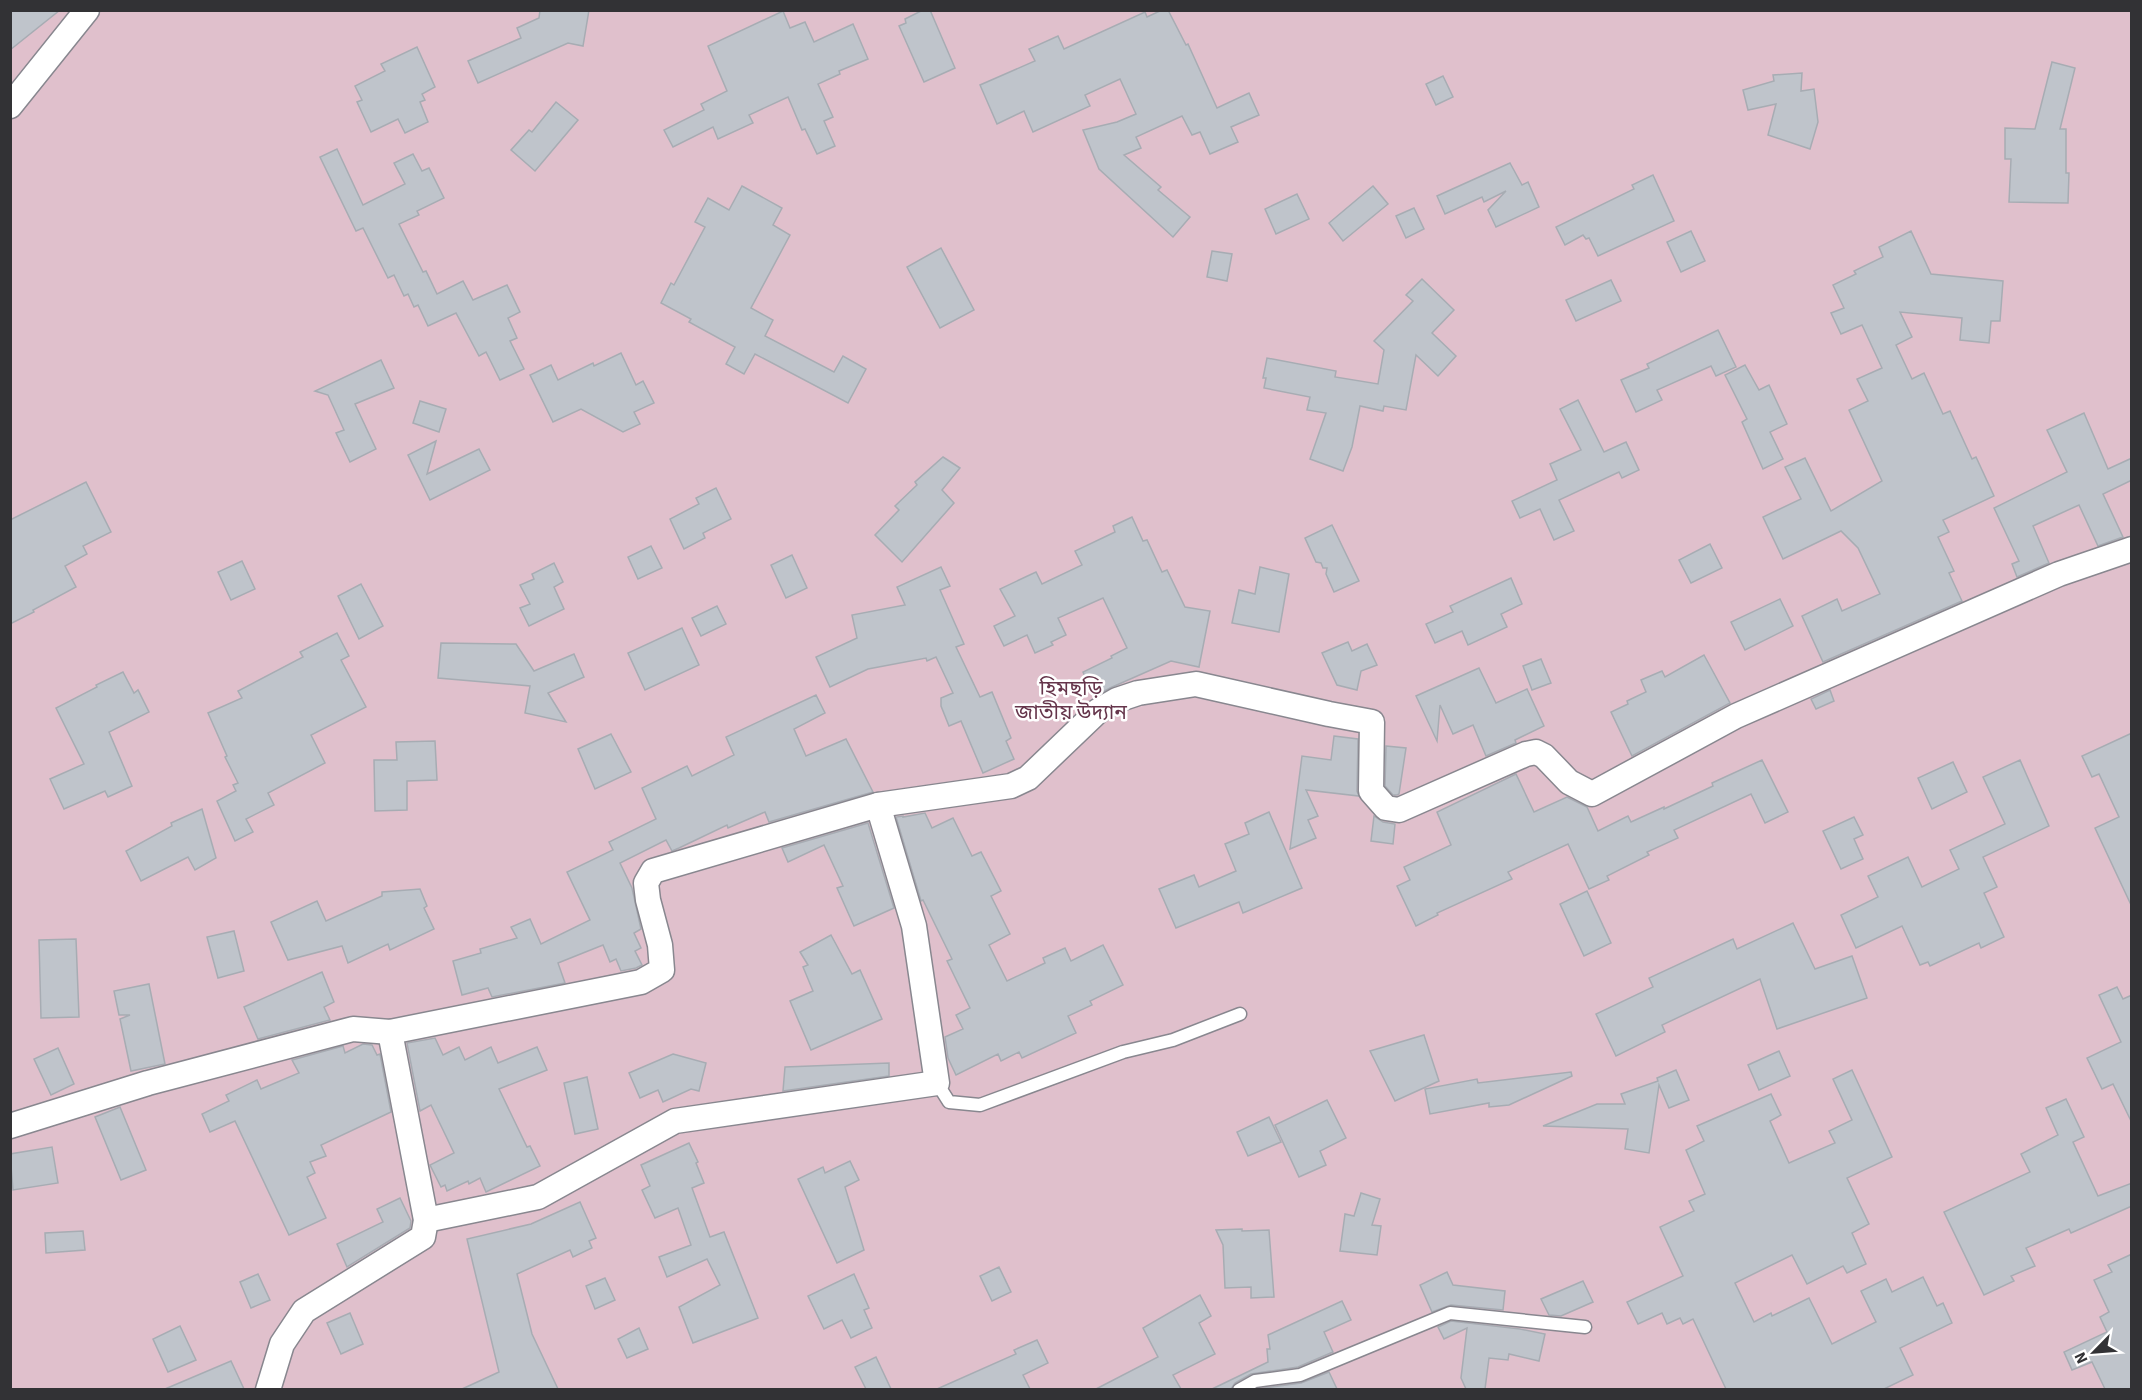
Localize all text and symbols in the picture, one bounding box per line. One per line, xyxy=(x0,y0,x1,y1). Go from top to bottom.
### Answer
park label: হিমছড়ি জাতীয় উদ্যান xyxy=(1014,673,1127,727)
north arrow xyxy=(2064,1322,2124,1382)
text: N xyxy=(2069,1348,2094,1367)

